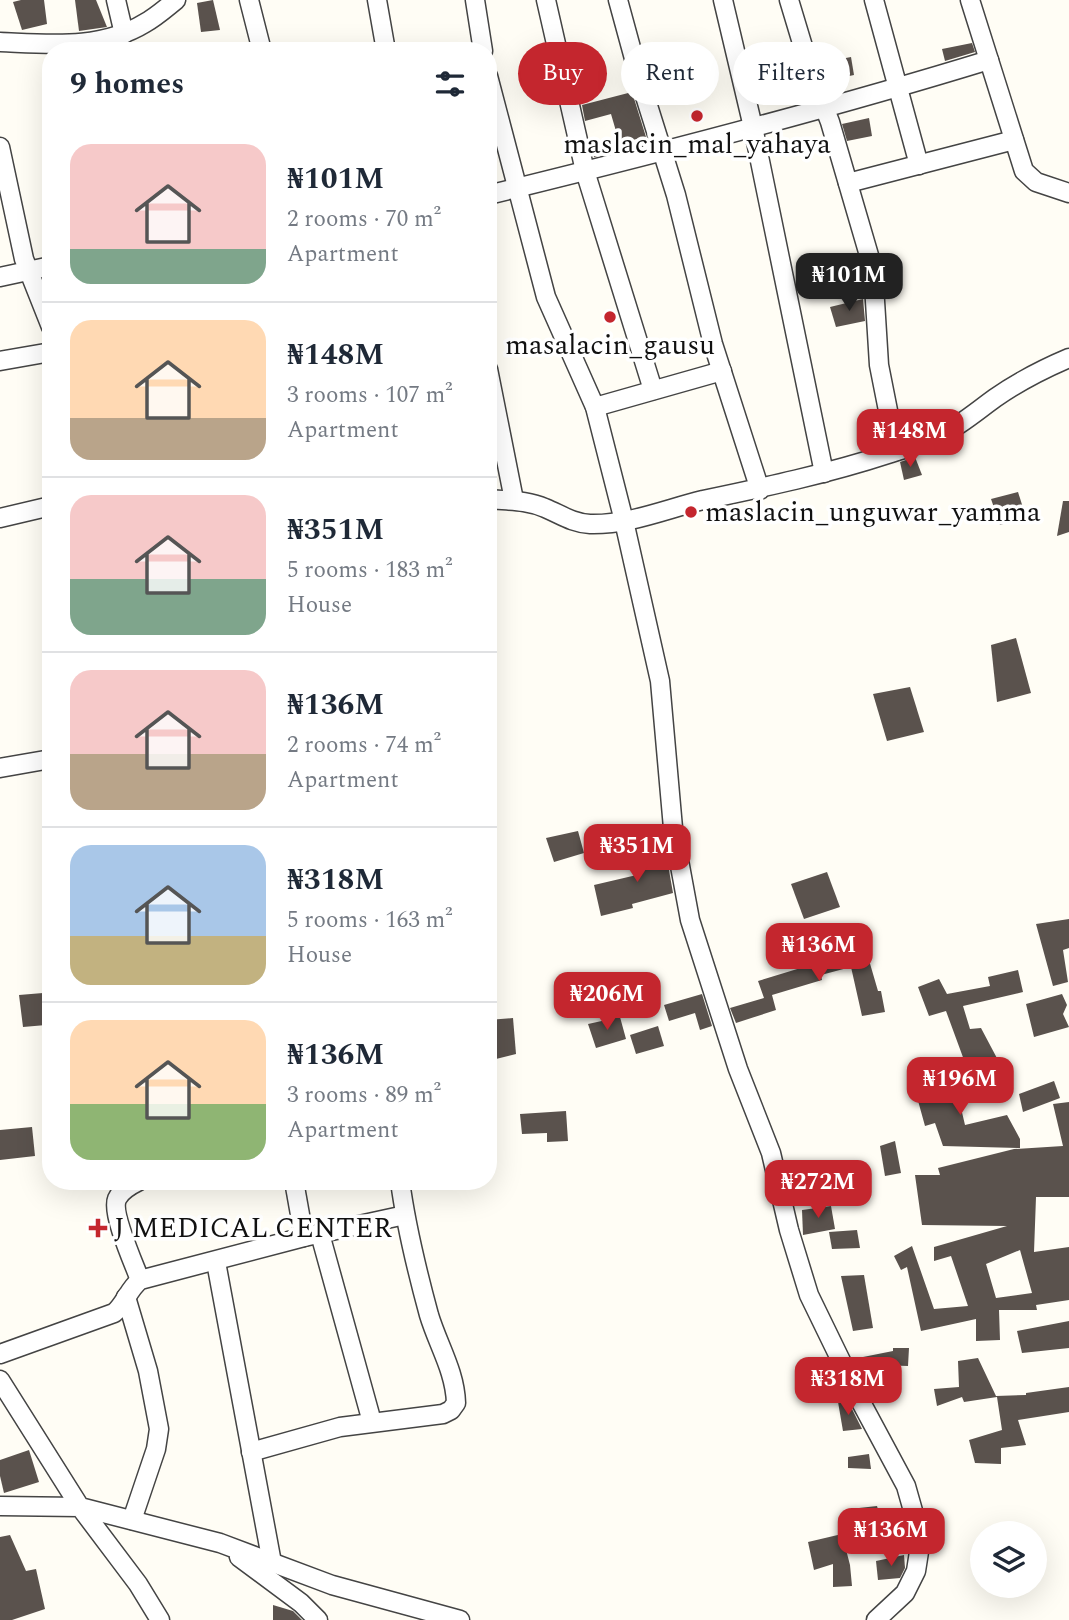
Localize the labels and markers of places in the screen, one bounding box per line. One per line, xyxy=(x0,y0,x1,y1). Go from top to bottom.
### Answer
marker: maslacin_mal_yahaya xyxy=(689,108,705,124)
place label: maslacin_mal_yahaya xyxy=(563,123,831,166)
pin: ₦101M xyxy=(800,254,898,313)
marker: masalacin_gausu xyxy=(602,309,618,325)
place label: masalacin_gausu xyxy=(505,324,715,367)
pin: ₦148M xyxy=(861,410,959,469)
place label: maslacin_unguwar_yamma xyxy=(705,491,1041,534)
marker: maslacin_unguwar_yamma xyxy=(683,504,699,520)
pin: ₦351M xyxy=(588,824,686,884)
pin: ₦136M xyxy=(770,923,868,983)
pin: ₦206M xyxy=(558,972,656,1032)
pin: ₦196M xyxy=(911,1058,1009,1117)
pin: ₦272M xyxy=(769,1160,867,1220)
place label: J MEDICAL CENTER xyxy=(114,1207,392,1250)
marker: J MEDICAL CENTER xyxy=(88,1218,108,1238)
pin: ₦318M xyxy=(799,1358,897,1417)
pin: ₦136M xyxy=(842,1508,940,1568)

